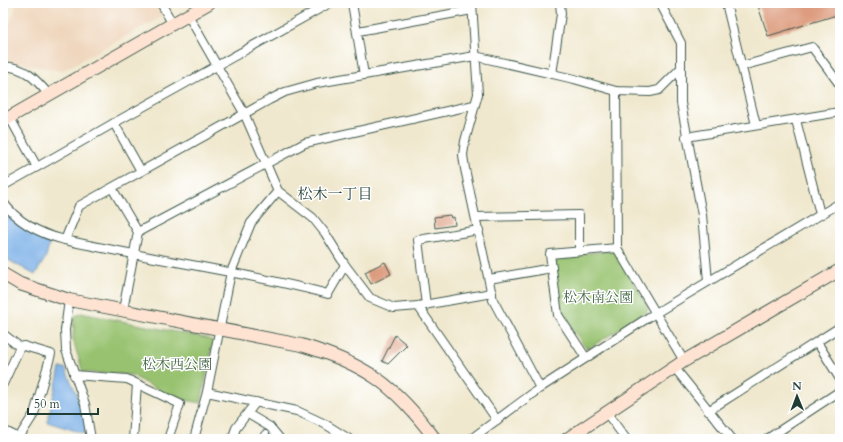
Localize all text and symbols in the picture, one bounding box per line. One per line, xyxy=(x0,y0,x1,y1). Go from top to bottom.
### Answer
district label: 松木一丁目 xyxy=(297,184,373,204)
park label: 松木南公園 xyxy=(563,288,633,307)
park label: 松木西公園 xyxy=(142,355,212,374)
north arrow xyxy=(777,376,817,416)
text: N xyxy=(792,379,802,394)
scale bar xyxy=(28,390,98,416)
text: 50 m xyxy=(34,396,61,412)

